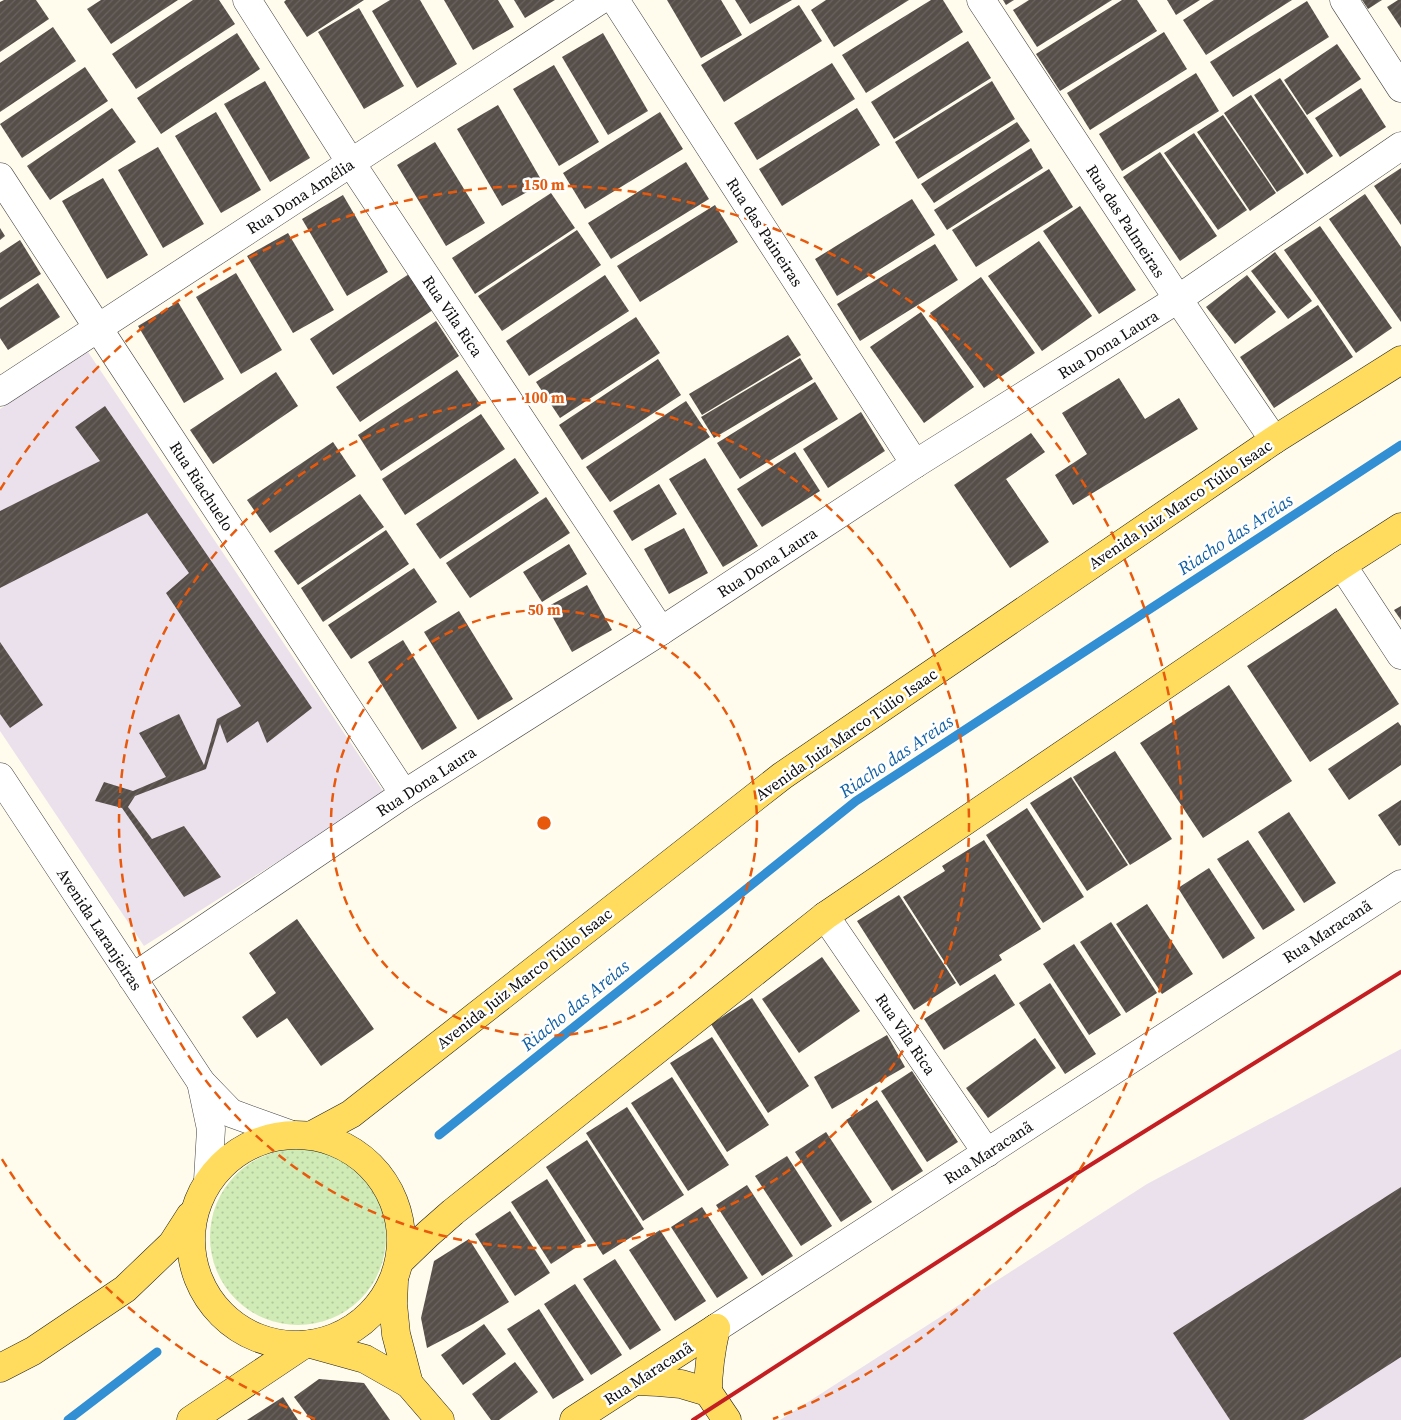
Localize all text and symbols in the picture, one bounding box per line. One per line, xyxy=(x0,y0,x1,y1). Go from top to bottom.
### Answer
street label: Rua Dona Amélia xyxy=(242,153,359,239)
street label: Rua das Palmeiras xyxy=(1081,160,1171,282)
street label: Rua das Paineiras xyxy=(722,173,809,291)
text: 150 m xyxy=(523,174,565,195)
street label: Rua Vila Rica xyxy=(418,271,489,362)
street label: Rua Dona Laura xyxy=(1053,304,1163,384)
text: 100 m xyxy=(523,387,565,408)
street label: Avenida Juiz Marco Túlio Isaac xyxy=(1084,434,1276,574)
street label: Rua Riachuelo xyxy=(165,437,239,535)
water label: Riacho das Areias xyxy=(1172,487,1298,581)
street label: Rua Dona Laura xyxy=(713,521,822,603)
text: 50 m xyxy=(527,599,561,620)
street label: Avenida Juiz Marco Túlio Isaac xyxy=(751,662,942,805)
water label: Riacho das Areias xyxy=(833,708,958,804)
street label: Rua Dona Laura xyxy=(372,740,481,822)
centre of rings xyxy=(535,814,553,832)
street label: Avenida Laranjeiras xyxy=(52,864,148,995)
street label: Rua Maracanã xyxy=(1278,894,1377,968)
street label: Avenida Juiz Marco Túlio Isaac xyxy=(431,902,617,1054)
water label: Riacho das Areias xyxy=(515,953,635,1057)
street label: Rua Vila Rica xyxy=(871,989,942,1080)
street label: Rua Maracanã xyxy=(939,1115,1038,1189)
street label: Rua Maracanã xyxy=(599,1336,698,1410)

